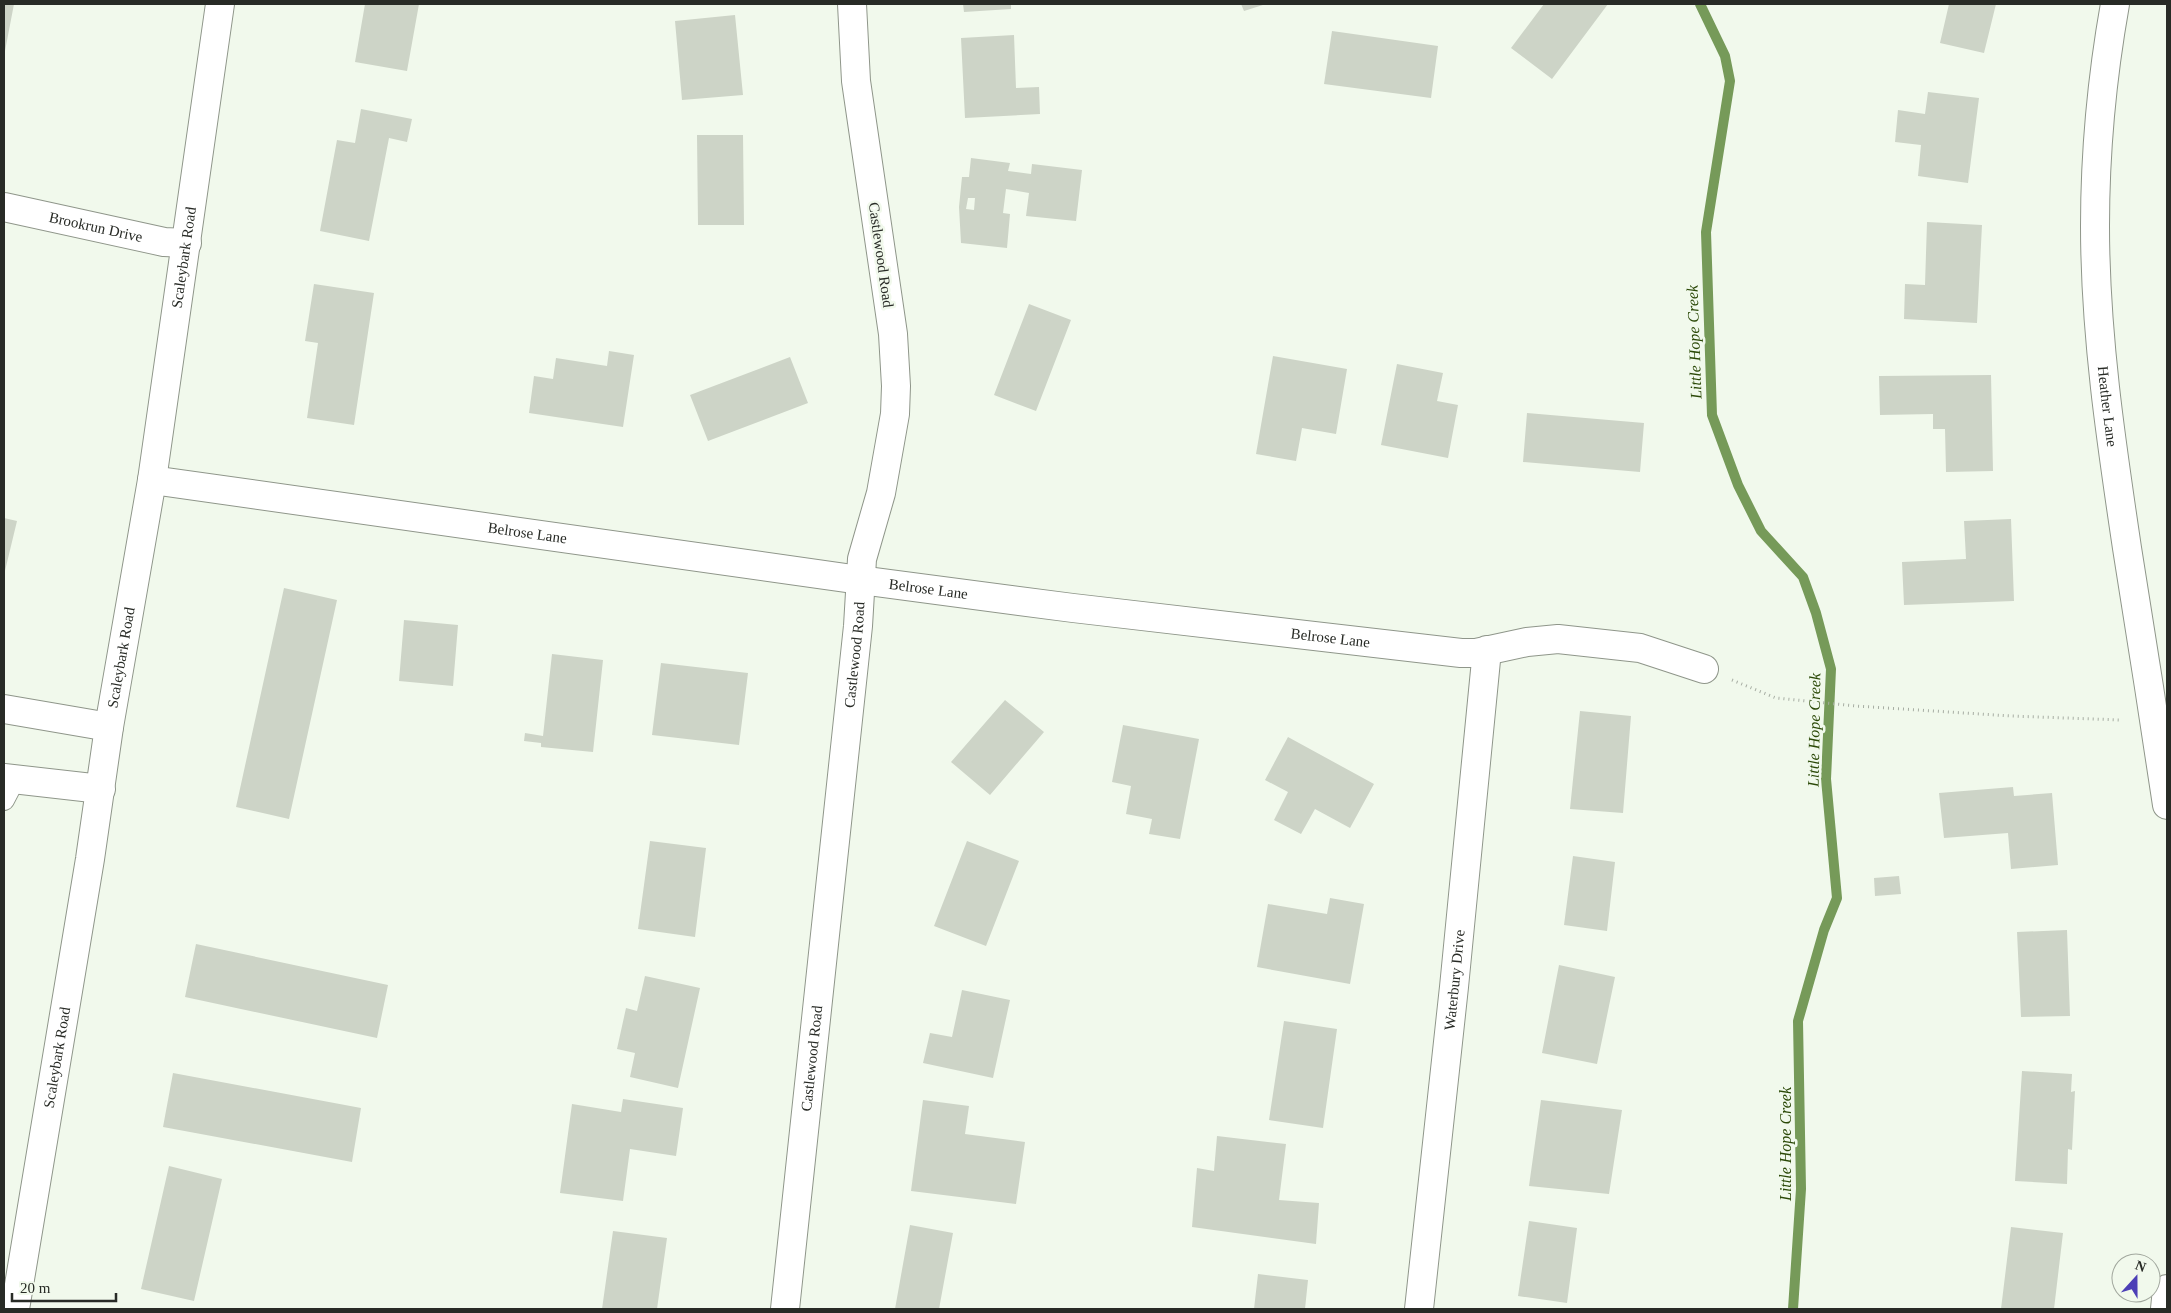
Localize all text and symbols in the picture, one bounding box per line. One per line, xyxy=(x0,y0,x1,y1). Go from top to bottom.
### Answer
street label: Castlewood Road xyxy=(866,201,896,309)
street label: Scaleybark Road xyxy=(169,205,199,309)
street label: Brookrun Drive xyxy=(47,209,144,245)
water label: Little Hope Creek xyxy=(1683,284,1706,400)
street label: Heather Lane xyxy=(2095,365,2120,448)
street label: Belrose Lane xyxy=(487,520,568,547)
street label: Belrose Lane xyxy=(888,576,969,602)
street label: Castlewood Road xyxy=(841,601,867,708)
street label: Scaleybark Road xyxy=(104,605,138,709)
street label: Belrose Lane xyxy=(1290,625,1371,650)
water label: Little Hope Creek xyxy=(1804,672,1825,788)
street label: Waterbury Drive xyxy=(1441,929,1468,1031)
street label: Castlewood Road xyxy=(798,1004,825,1112)
street label: Scaleybark Road xyxy=(41,1005,73,1109)
water label: Little Hope Creek xyxy=(1777,1086,1795,1202)
north arrow xyxy=(2111,1253,2161,1303)
text: N xyxy=(2133,1258,2148,1275)
scale bar xyxy=(12,1270,116,1302)
text: 20 m xyxy=(20,1280,51,1296)

